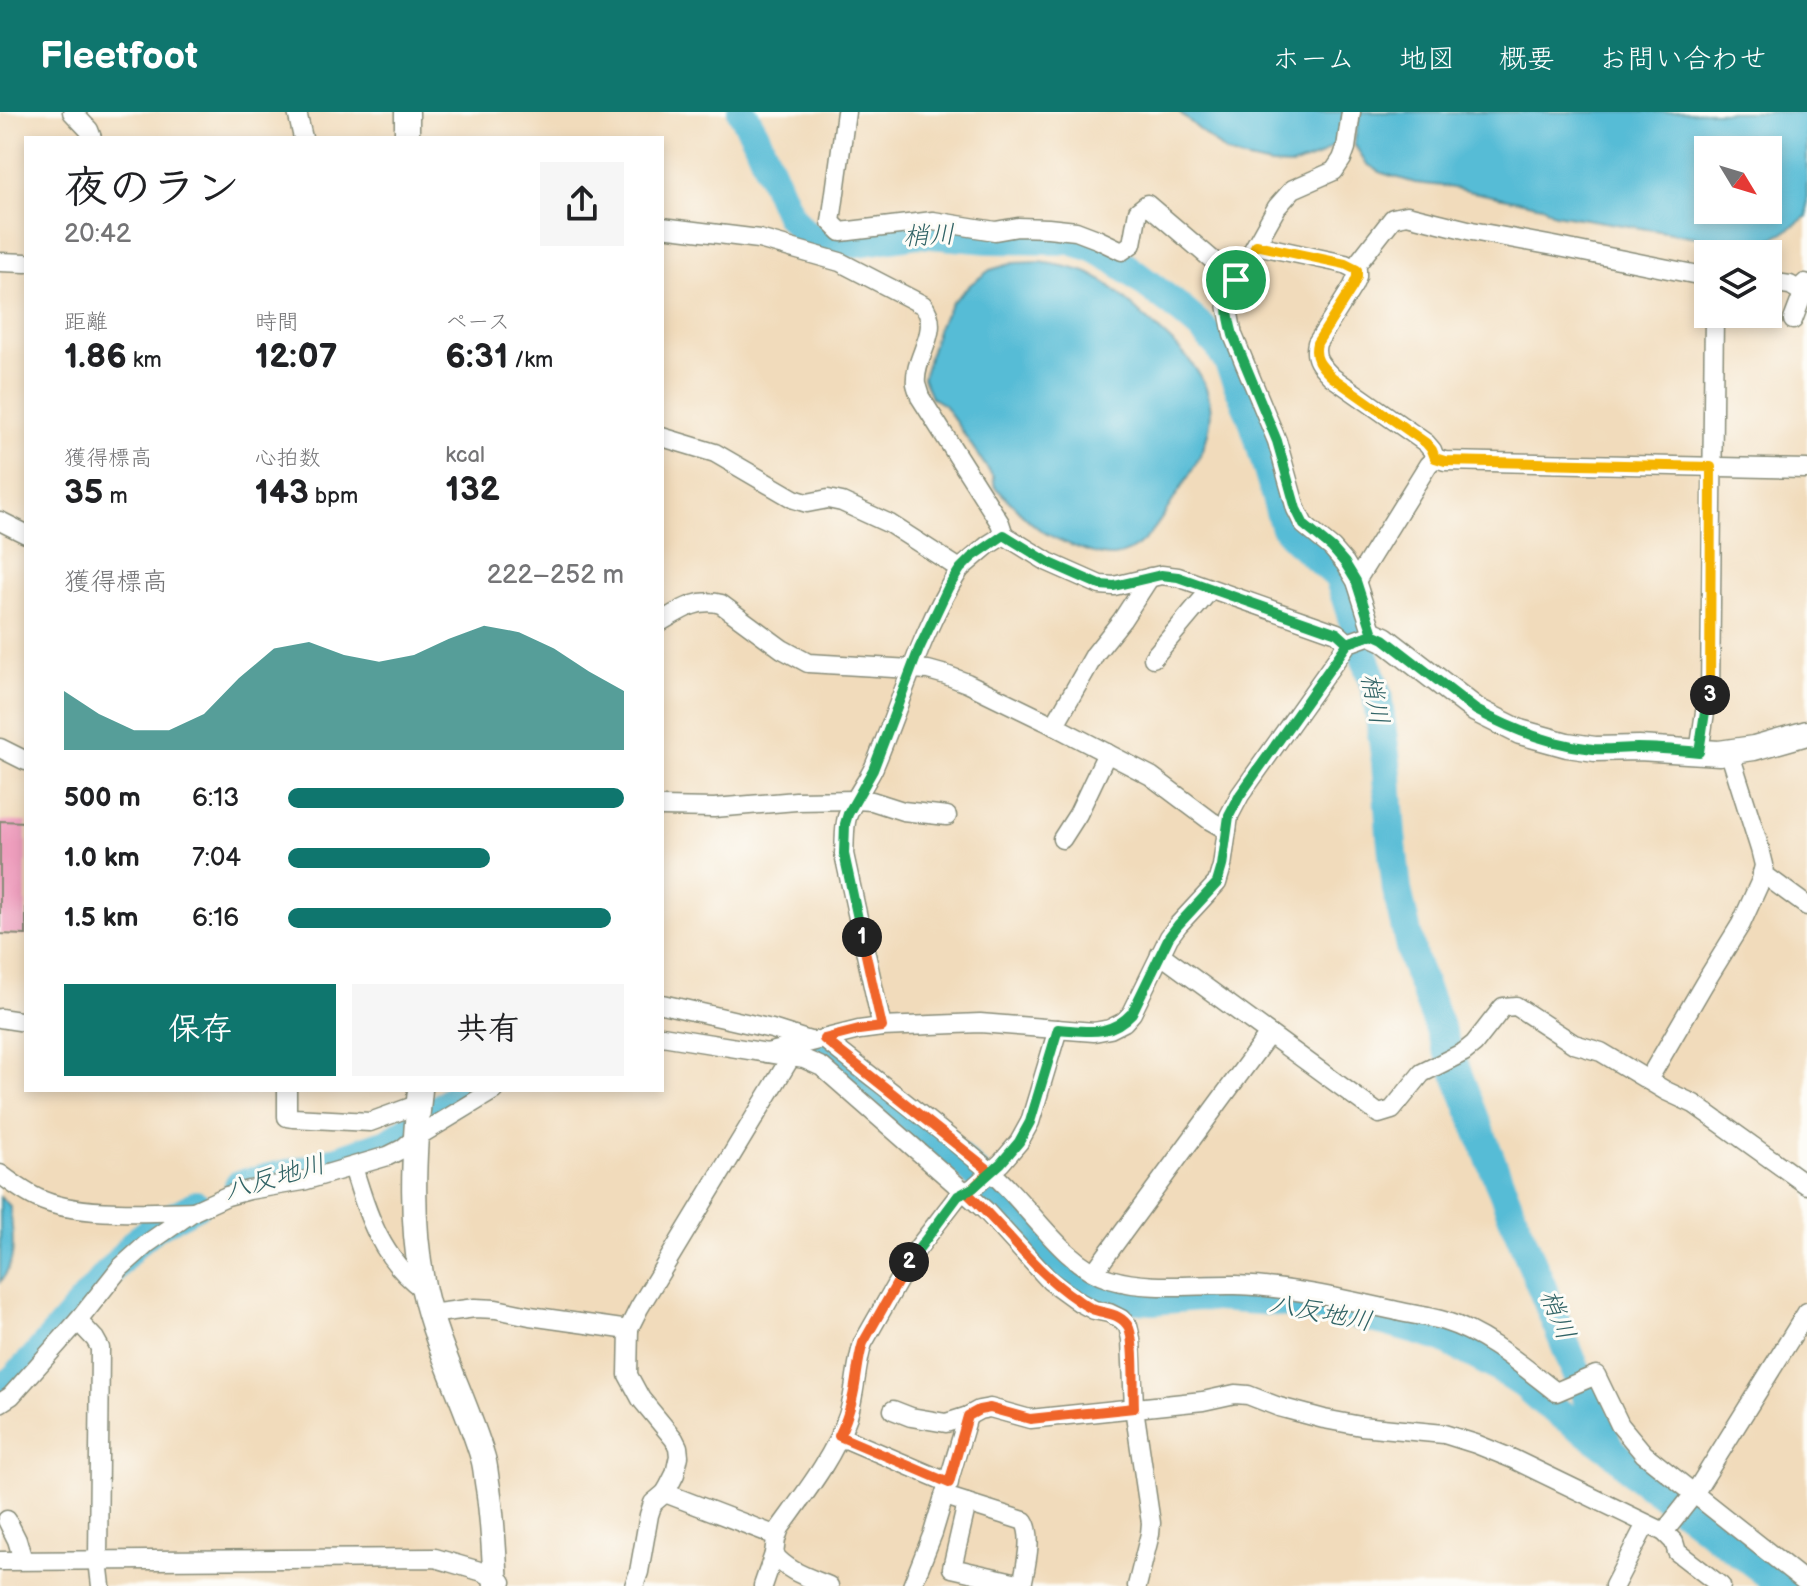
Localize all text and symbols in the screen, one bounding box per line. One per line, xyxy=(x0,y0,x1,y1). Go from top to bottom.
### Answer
text: Fleetfoot xyxy=(40,34,198,79)
text: ホーム xyxy=(1272,43,1355,76)
text: 地図 xyxy=(1399,43,1455,76)
text: 概要 xyxy=(1499,43,1555,76)
text: お問い合わせ xyxy=(1599,43,1767,76)
north arrow xyxy=(1694,136,1782,224)
map controls xyxy=(1694,136,1782,328)
text: 夜のラン xyxy=(64,162,240,215)
button: share xyxy=(540,162,624,246)
text: 20:42 xyxy=(64,219,131,250)
water label: 梢川 xyxy=(902,220,956,252)
button: layers xyxy=(1694,240,1782,328)
pin xyxy=(1202,246,1270,314)
icon: arrive xyxy=(1214,258,1258,302)
text: 距離 xyxy=(64,309,108,336)
text: 時間 xyxy=(255,309,299,336)
text: ペース xyxy=(445,309,510,336)
text: 1.86 xyxy=(64,336,127,377)
text: 12:07 xyxy=(255,336,337,377)
text: 6:31 xyxy=(445,336,508,377)
text: km xyxy=(127,347,162,374)
text: /km xyxy=(508,347,553,374)
text: kcal xyxy=(445,442,485,469)
text: 獲得標高 xyxy=(64,445,152,472)
text: 心拍数 xyxy=(255,445,321,472)
text: 132 xyxy=(445,469,500,510)
text: 35 xyxy=(64,472,103,513)
text: 143 xyxy=(255,472,309,513)
text: m xyxy=(103,483,128,510)
text: bpm xyxy=(309,483,358,510)
text: 222–252 m xyxy=(487,560,624,591)
text: 獲得標高 xyxy=(64,567,168,598)
water label: 梢川 xyxy=(1354,671,1394,727)
pin: 3 xyxy=(1690,675,1730,715)
text: 3 xyxy=(1704,681,1716,708)
text: 500 m xyxy=(64,783,141,814)
text: 6:13 xyxy=(192,783,239,814)
text: 1.0 km xyxy=(64,843,140,874)
text: 7:04 xyxy=(192,843,241,874)
text: 1.5 km xyxy=(64,903,139,934)
text: 6:16 xyxy=(192,903,239,934)
pin: 1 xyxy=(842,917,882,957)
text: 1 xyxy=(857,923,867,950)
button: 保存 xyxy=(64,984,336,1076)
button: 共有 xyxy=(352,984,624,1076)
water label: 八反地川 xyxy=(221,1149,329,1207)
pin: 2 xyxy=(889,1242,929,1282)
text: 2 xyxy=(902,1248,916,1275)
water label: 梢川 xyxy=(1533,1285,1581,1345)
water label: 八反地川 xyxy=(1267,1288,1375,1338)

